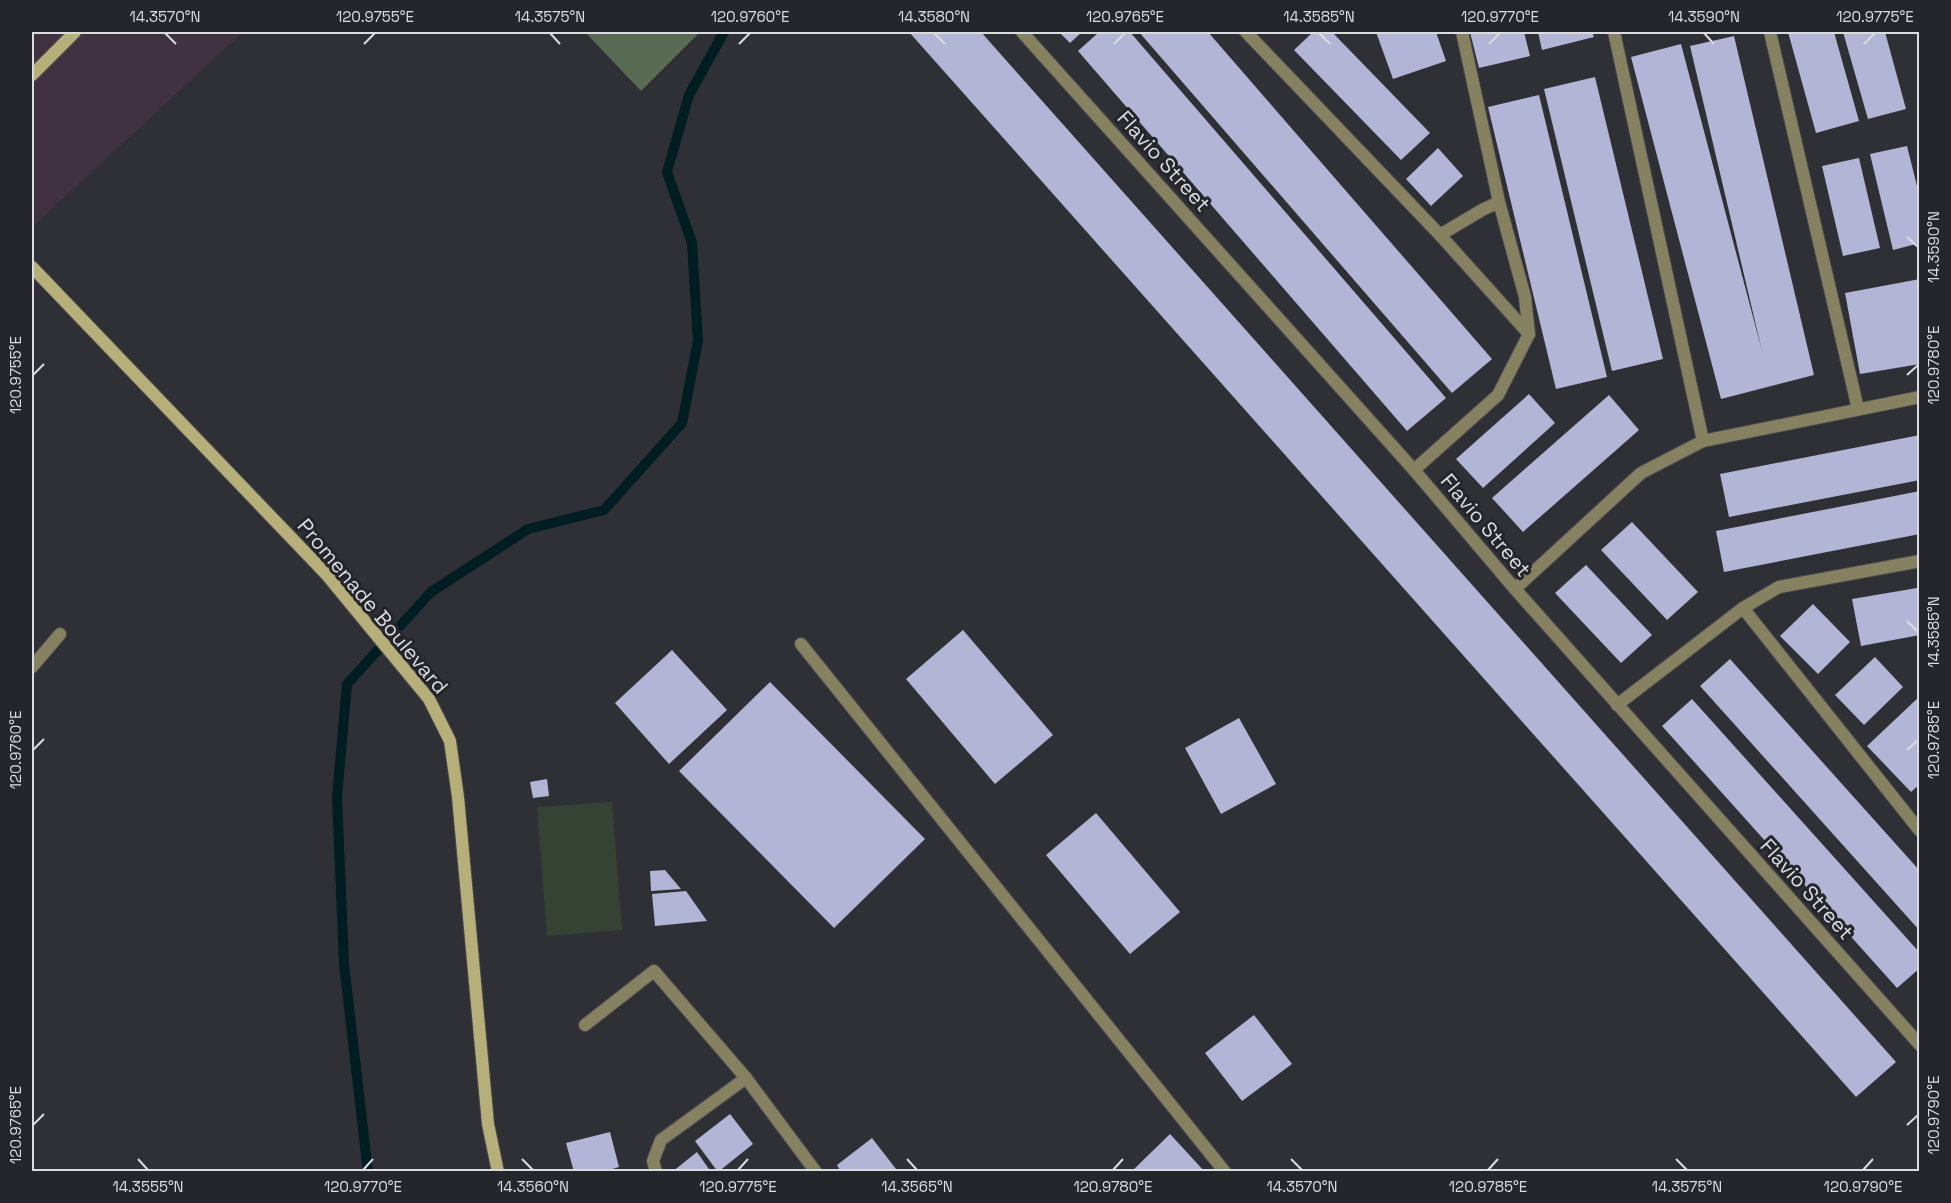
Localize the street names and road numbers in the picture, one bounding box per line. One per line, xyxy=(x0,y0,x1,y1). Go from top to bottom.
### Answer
street label: Flavio Street xyxy=(1111,105,1217,217)
street label: Flavio Street xyxy=(1435,468,1537,582)
street label: Promenade Boulevard xyxy=(292,513,454,699)
street label: Flavio Street xyxy=(1754,833,1860,945)

